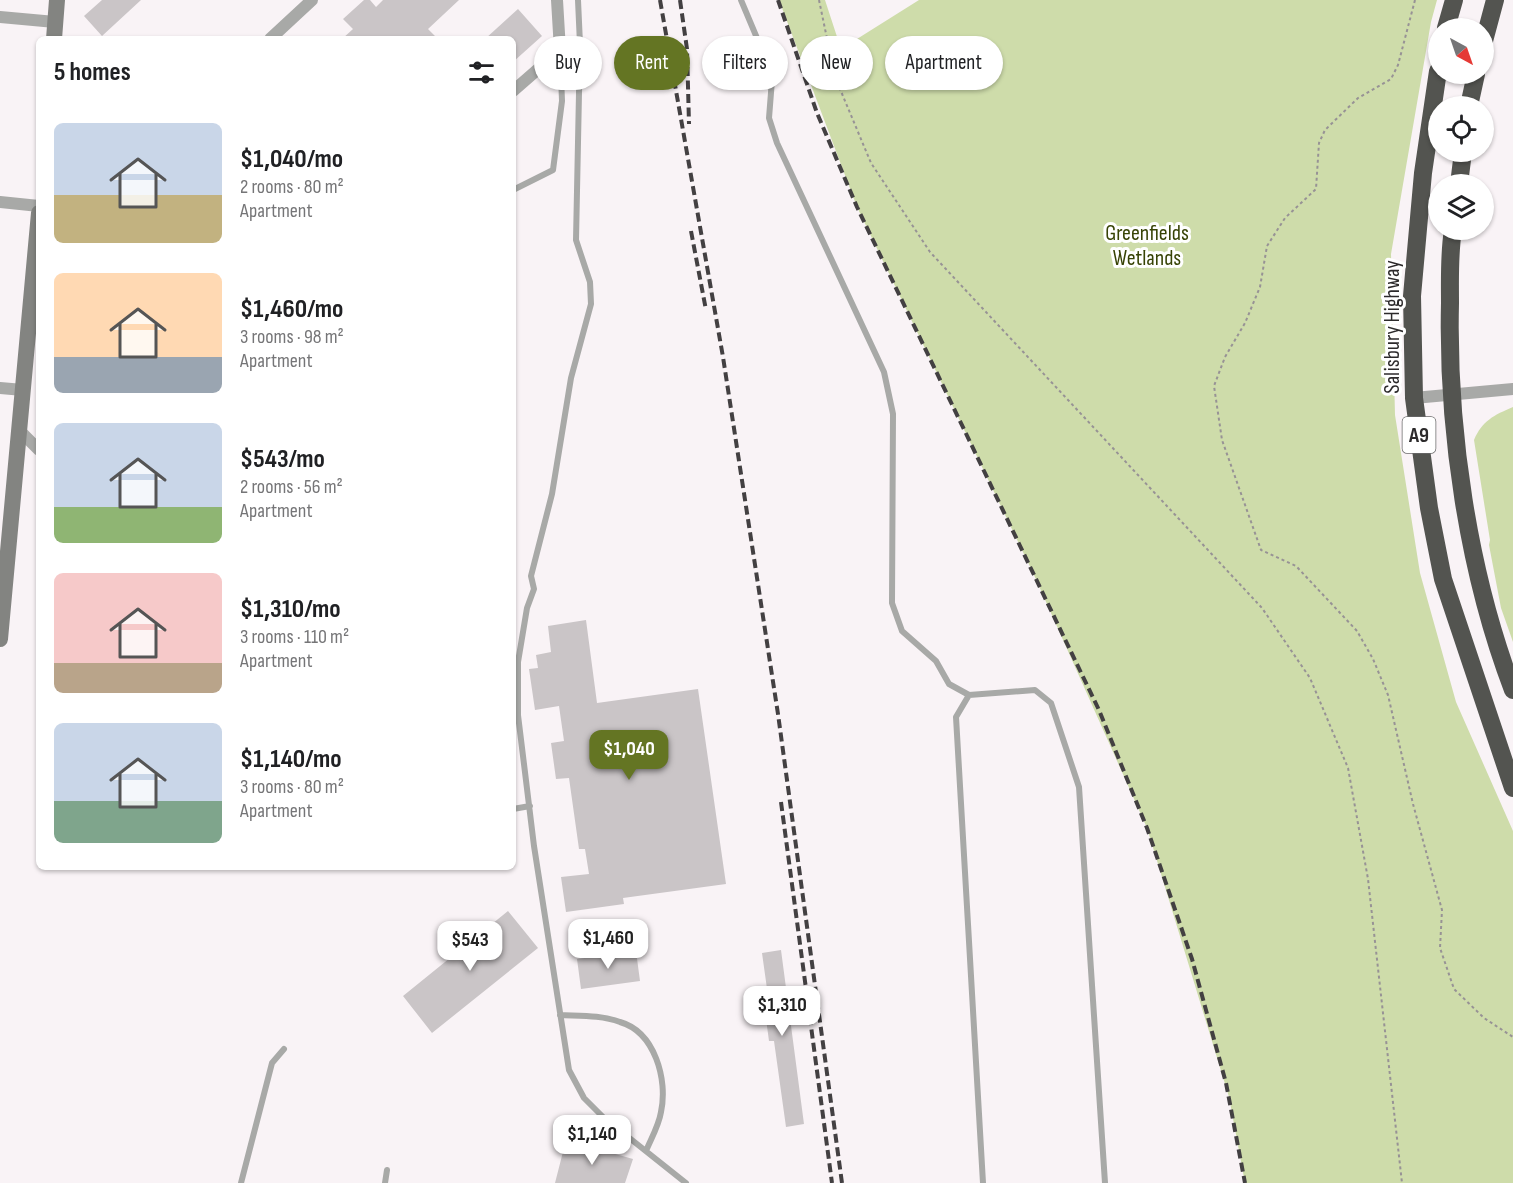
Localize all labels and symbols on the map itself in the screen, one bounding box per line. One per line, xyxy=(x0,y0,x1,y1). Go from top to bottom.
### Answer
north arrow xyxy=(1428,18,1494,84)
park label: Greenfields Wetlands xyxy=(1105,220,1189,272)
street label: Salisbury Highway xyxy=(1379,260,1406,394)
road number: A9 xyxy=(1402,417,1436,453)
pin: $1,040 xyxy=(580,730,678,781)
pin: $1,460 xyxy=(559,919,657,970)
pin: $543 xyxy=(434,921,506,972)
pin: $1,310 xyxy=(733,986,831,1037)
pin: $1,140 xyxy=(543,1115,641,1166)

